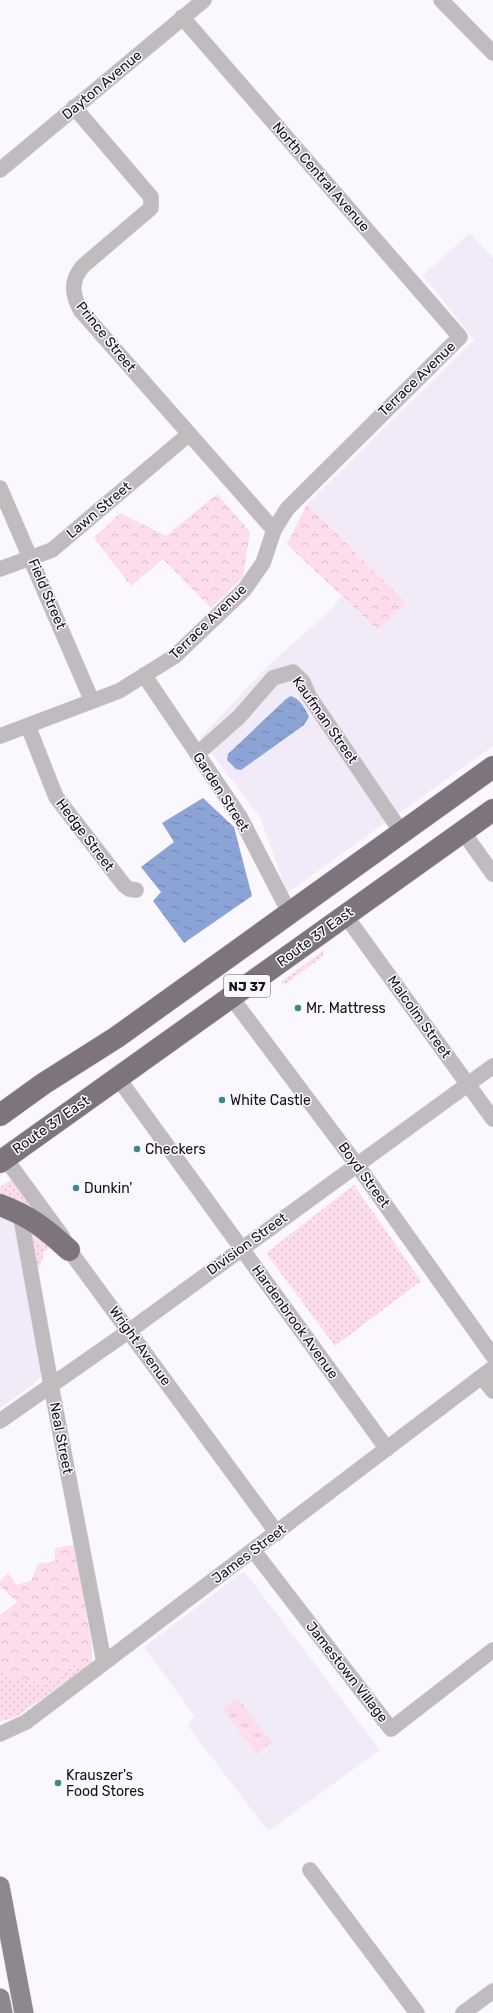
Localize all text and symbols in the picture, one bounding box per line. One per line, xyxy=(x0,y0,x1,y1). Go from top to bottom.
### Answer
street label: Dayton Avenue xyxy=(59,47,146,123)
street label: North Central Avenue xyxy=(269,119,373,236)
street label: Prince Street xyxy=(72,298,140,376)
street label: Terrace Avenue xyxy=(375,338,459,420)
street label: Lawn Street xyxy=(63,478,135,542)
street label: Field Street xyxy=(25,556,70,632)
street label: Terrace Avenue xyxy=(166,581,250,663)
street label: Kaufman Street xyxy=(289,673,362,767)
street label: Garden Street xyxy=(189,749,253,835)
street label: Hedge Street xyxy=(52,795,118,875)
street label: Route 37 East xyxy=(274,903,357,970)
street label: Malcolm Street xyxy=(383,972,455,1062)
road number: NJ 37 xyxy=(224,975,270,997)
place label: Mr. Mattress xyxy=(306,1000,386,1017)
marker: Mr. Mattress xyxy=(293,1003,303,1013)
street label: Route 37 East xyxy=(9,1092,93,1158)
place label: White Castle xyxy=(230,1092,311,1109)
marker: White Castle xyxy=(217,1095,227,1105)
street label: Boyd Street xyxy=(335,1139,394,1211)
place label: Checkers xyxy=(145,1141,206,1158)
marker: Checkers xyxy=(132,1144,142,1154)
place label: Dunkin' xyxy=(84,1180,132,1197)
marker: Dunkin' xyxy=(71,1183,81,1193)
street label: Division Street xyxy=(204,1209,291,1279)
street label: Hardenbrook Avenue xyxy=(248,1262,342,1382)
street label: Wright Avenue xyxy=(105,1303,175,1389)
street label: Neal Street xyxy=(46,1401,76,1476)
street label: James Street xyxy=(209,1520,290,1587)
street label: Jamestown Village xyxy=(302,1618,392,1726)
place label: Krauszer's Food Stores xyxy=(66,1767,144,1800)
marker: Krauszer's Food Stores xyxy=(53,1778,63,1788)

